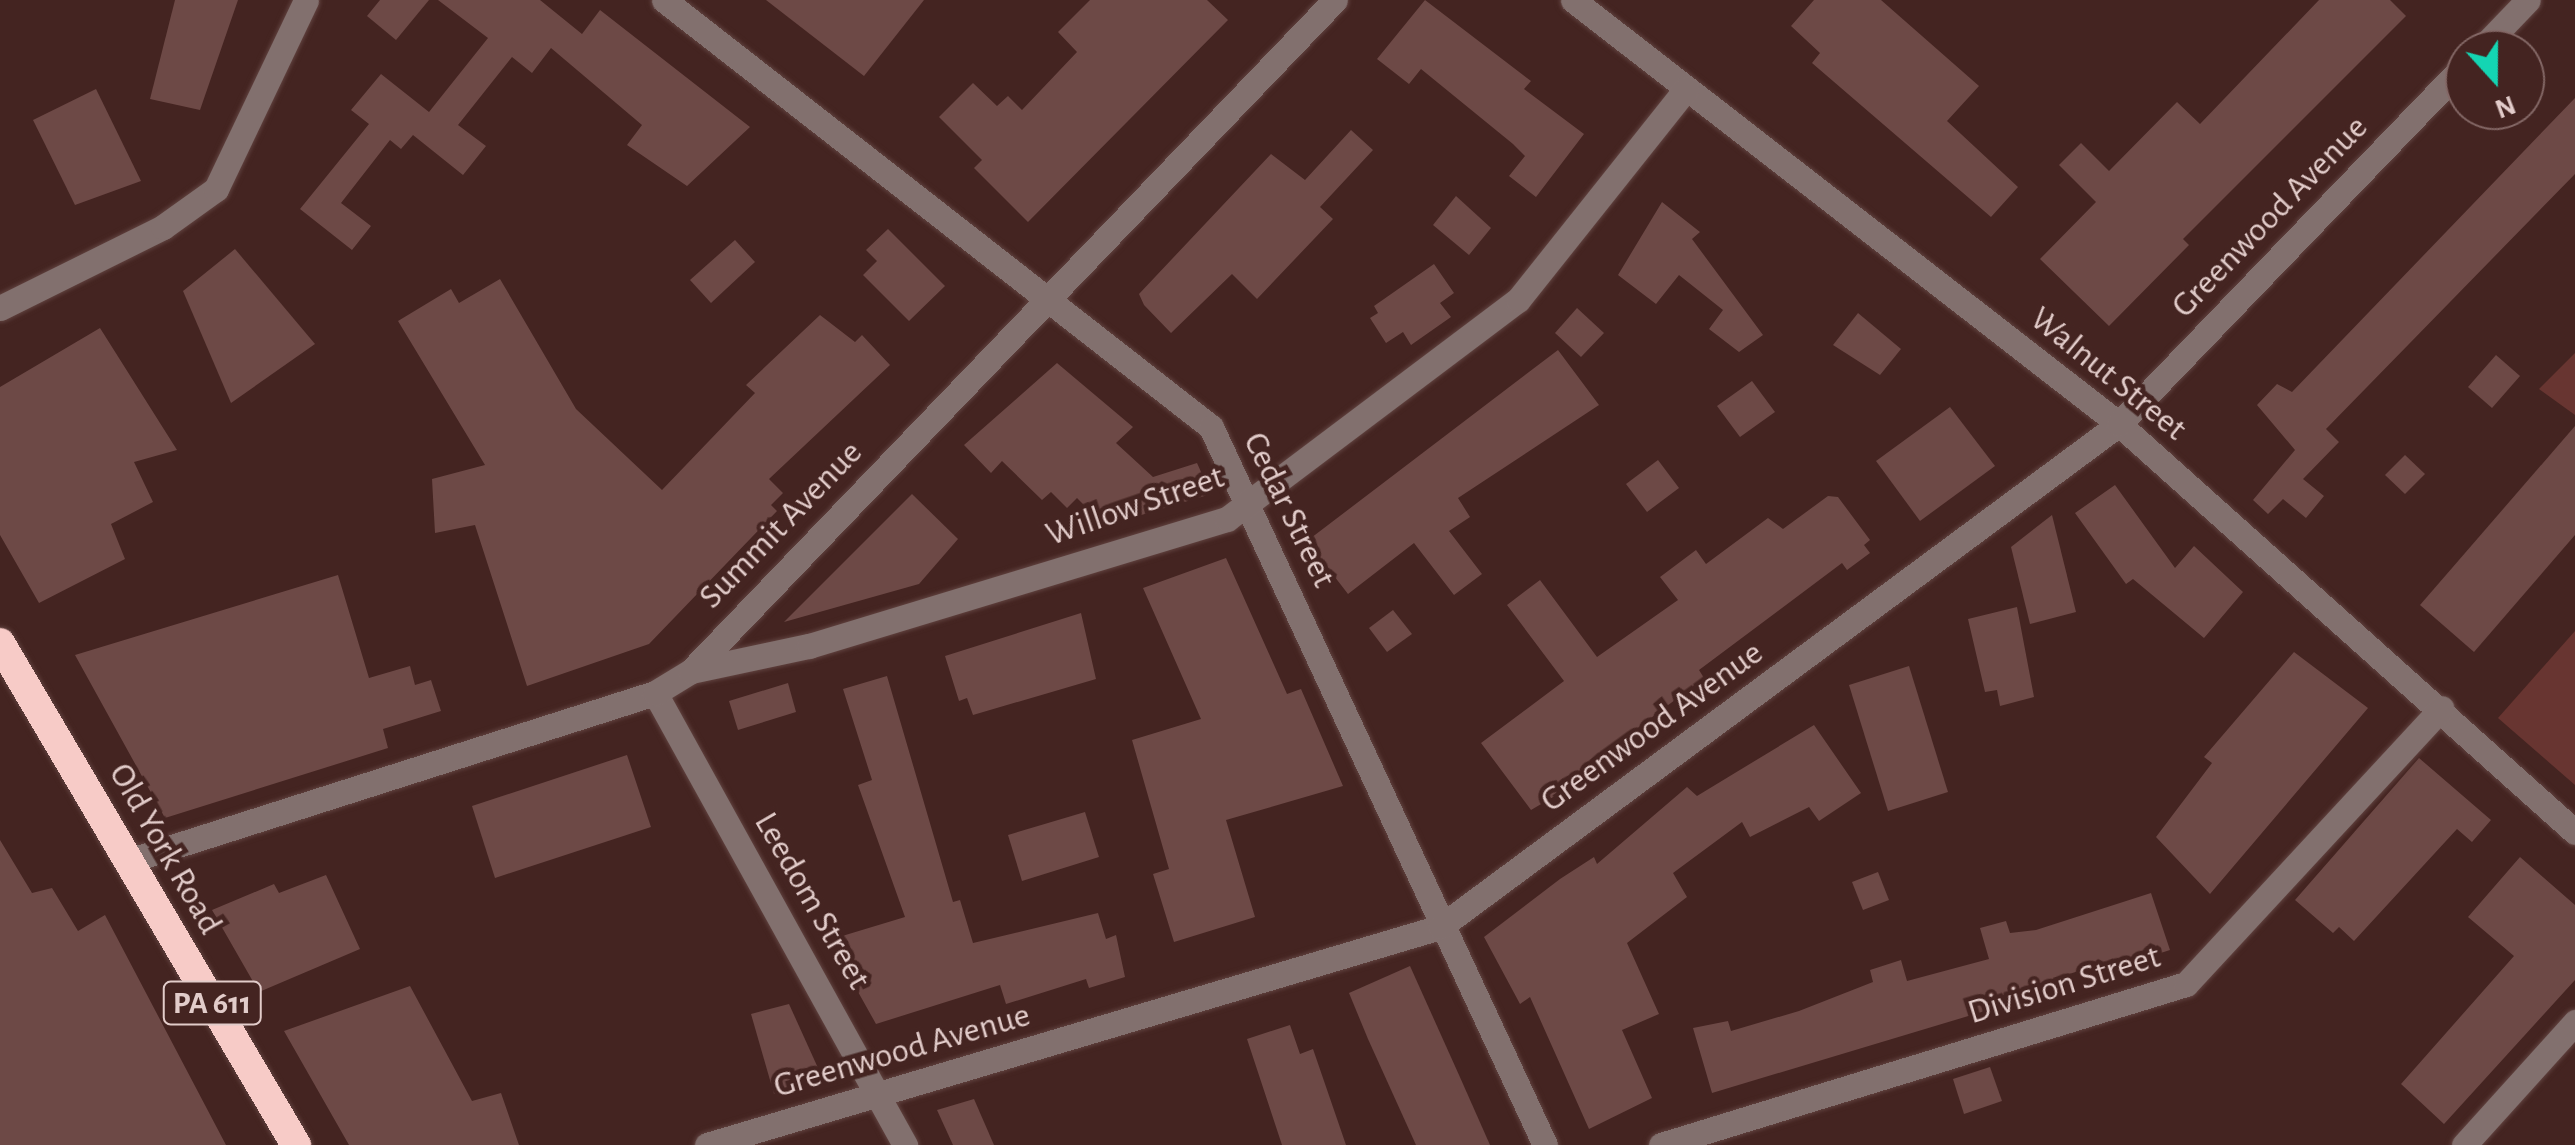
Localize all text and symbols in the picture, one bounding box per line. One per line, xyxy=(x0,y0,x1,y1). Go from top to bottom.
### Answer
north arrow xyxy=(2445,30,2545,130)
text: N xyxy=(2491,90,2519,123)
street label: Greenwood Avenue xyxy=(2163,107,2377,327)
street label: Walnut Street xyxy=(2021,298,2195,450)
street label: Cedar Street xyxy=(1234,426,1344,594)
street label: Summit Avenue xyxy=(690,432,872,618)
street label: Willow Street xyxy=(1040,456,1230,556)
street label: Greenwood Avenue xyxy=(1533,632,1771,822)
street label: Old York Road xyxy=(99,756,231,942)
street label: Leedom Street xyxy=(744,805,880,997)
street label: Division Street xyxy=(1963,936,2165,1034)
road number: PA 611 xyxy=(162,976,262,1030)
street label: Greenwood Avenue xyxy=(769,994,1035,1108)

